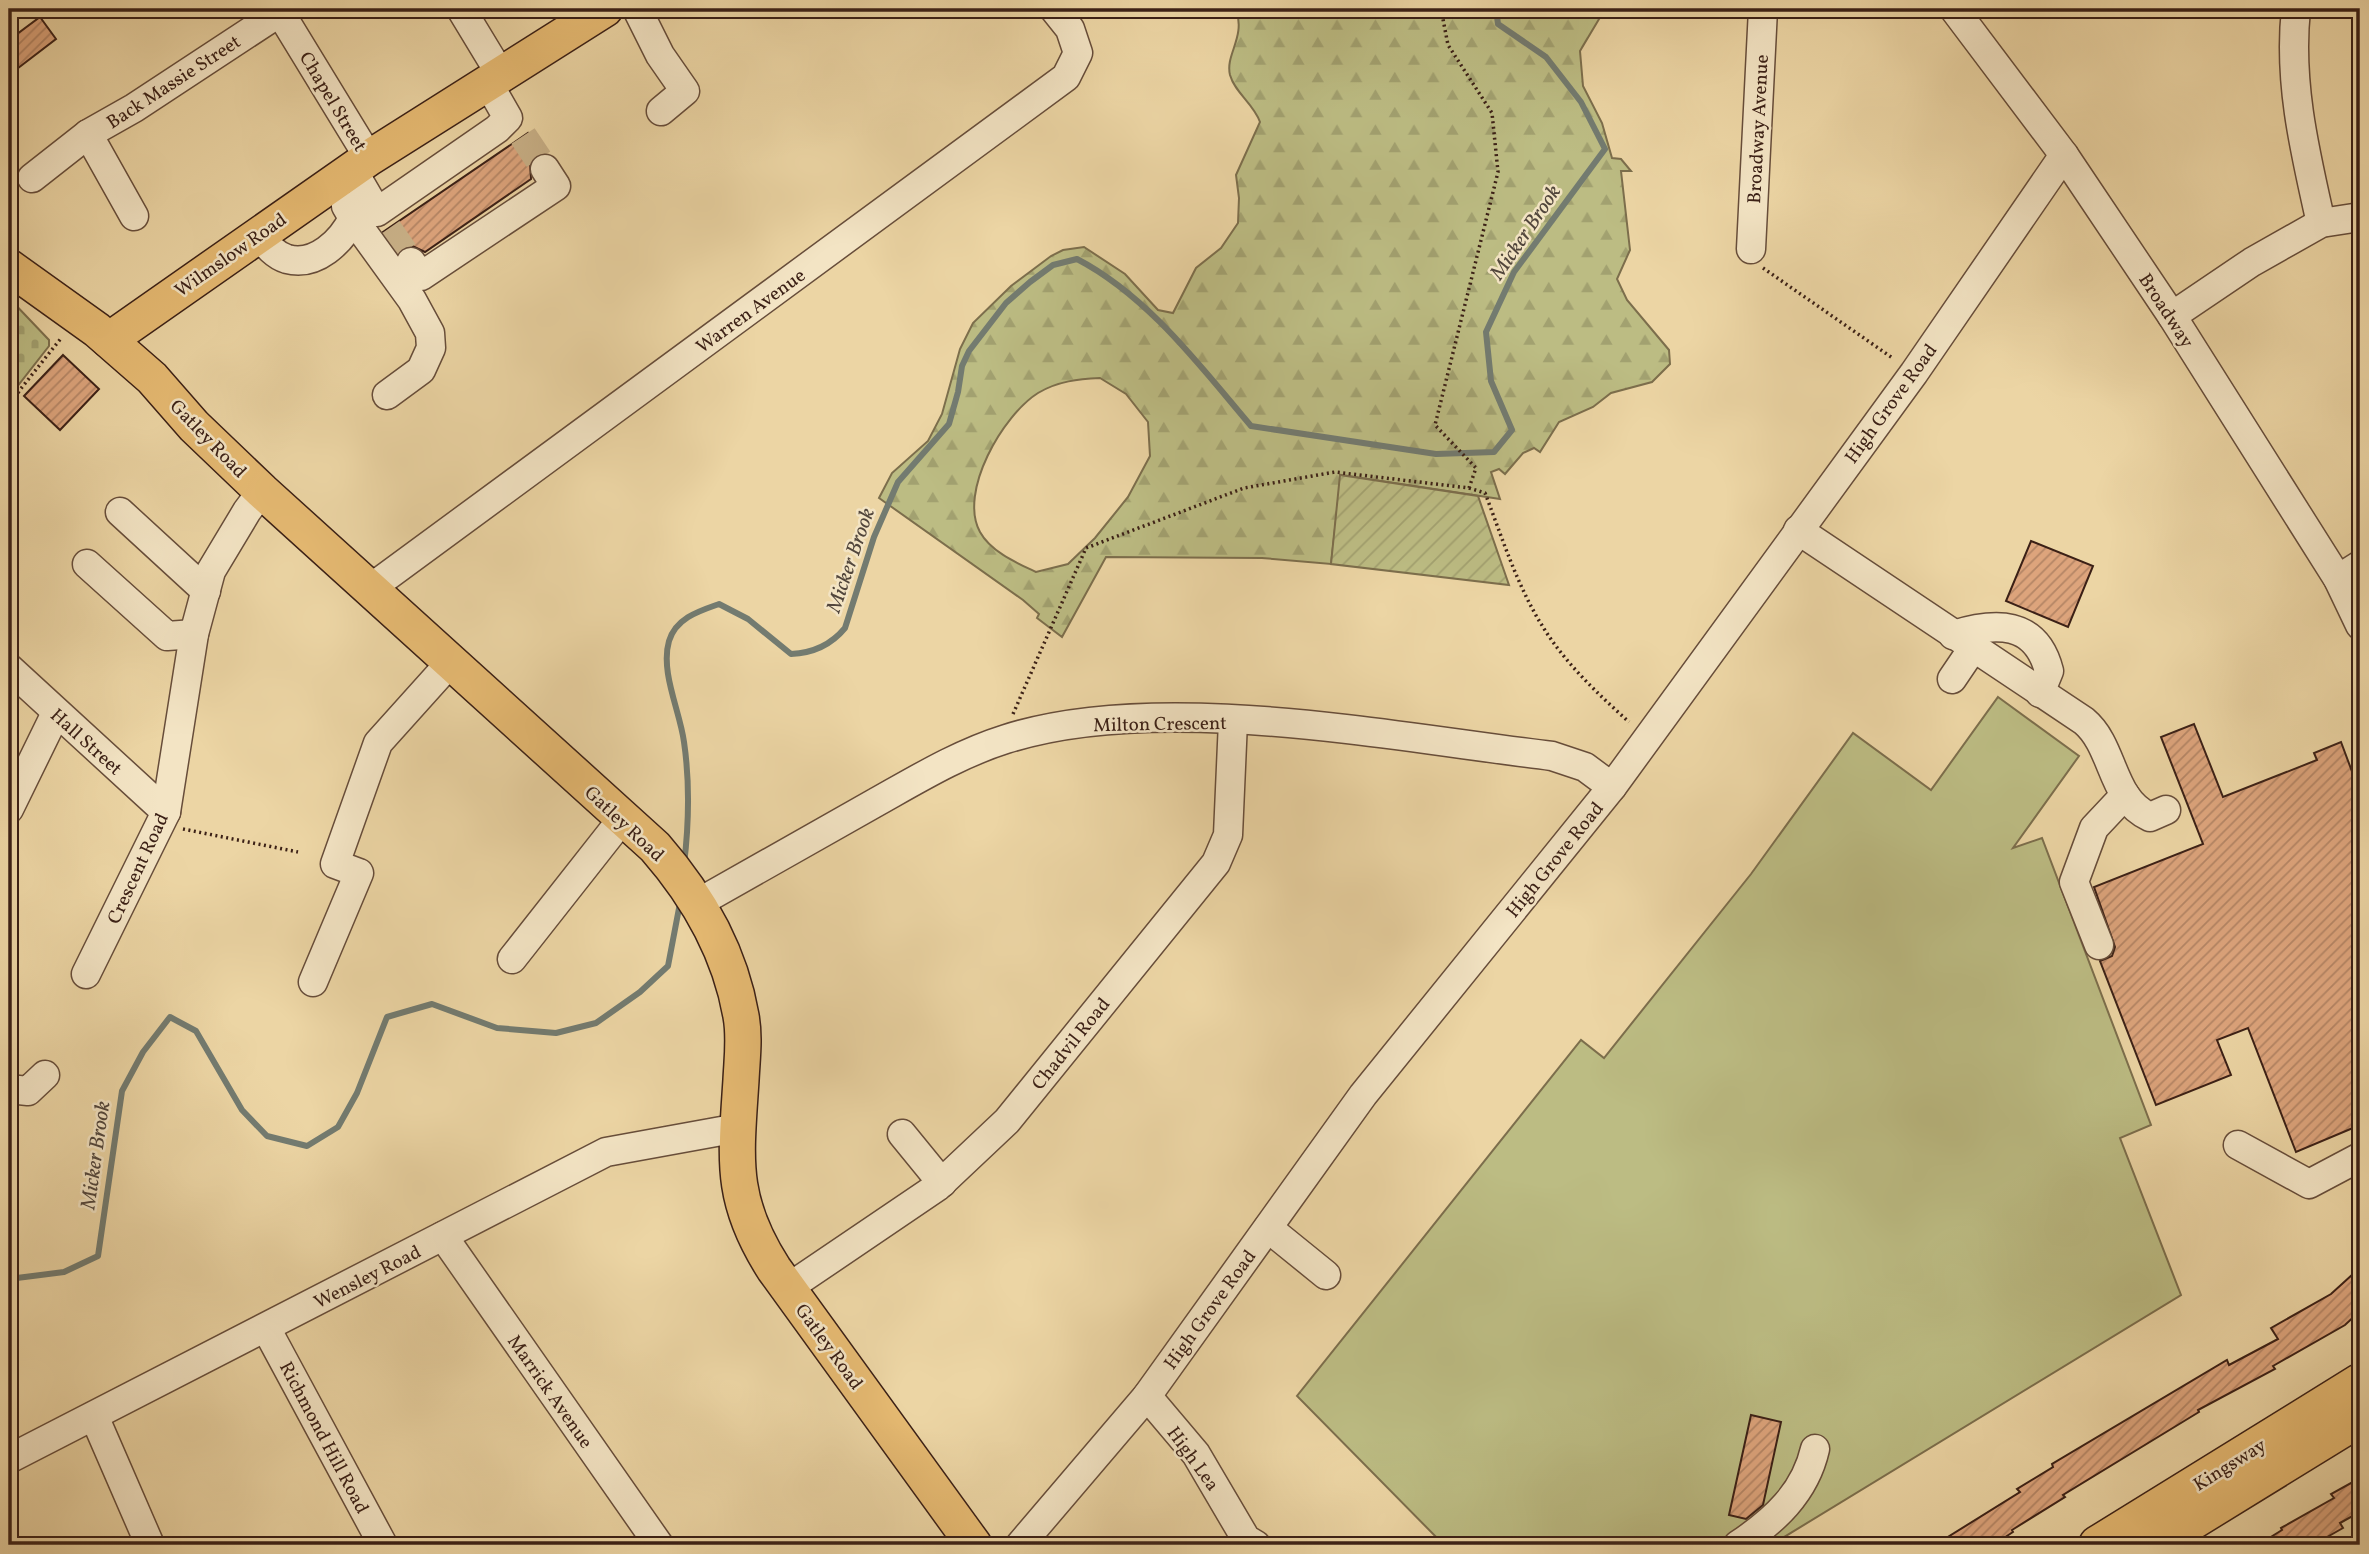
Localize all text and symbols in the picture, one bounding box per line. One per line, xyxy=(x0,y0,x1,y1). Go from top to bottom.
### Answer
street label: Back Massie Street xyxy=(102,29,247,136)
street label: Chapel Street xyxy=(292,47,373,157)
street label: Broadway Avenue xyxy=(1742,54,1776,204)
water label: Micker Brook xyxy=(1483,179,1569,287)
street label: Wilmslow Road xyxy=(170,207,292,304)
street label: Warren Avenue xyxy=(691,263,811,360)
street label: Broadway xyxy=(2132,269,2199,353)
street label: High Grove Road xyxy=(1839,339,1944,469)
street label: Gatley Road xyxy=(163,394,252,485)
water label: Micker Brook xyxy=(820,504,883,618)
street label: Hall Street xyxy=(44,703,128,782)
street label: Milton Crescent xyxy=(1093,711,1227,739)
street label: Gatley Road xyxy=(578,781,669,868)
street label: High Grove Road xyxy=(1501,797,1610,924)
street label: Crescent Road xyxy=(102,809,176,929)
street label: Chadvil Road xyxy=(1026,993,1117,1096)
water label: Micker Brook xyxy=(74,1099,118,1212)
street label: Wensley Road xyxy=(310,1240,426,1316)
street label: High Grove Road xyxy=(1158,1245,1263,1375)
street label: Gatley Road xyxy=(788,1299,868,1396)
street label: Marrick Avenue xyxy=(501,1330,598,1454)
street label: Richmond Hill Road xyxy=(272,1357,374,1519)
street label: High Lea xyxy=(1160,1422,1225,1497)
street label: Kingsway xyxy=(2189,1433,2271,1498)

